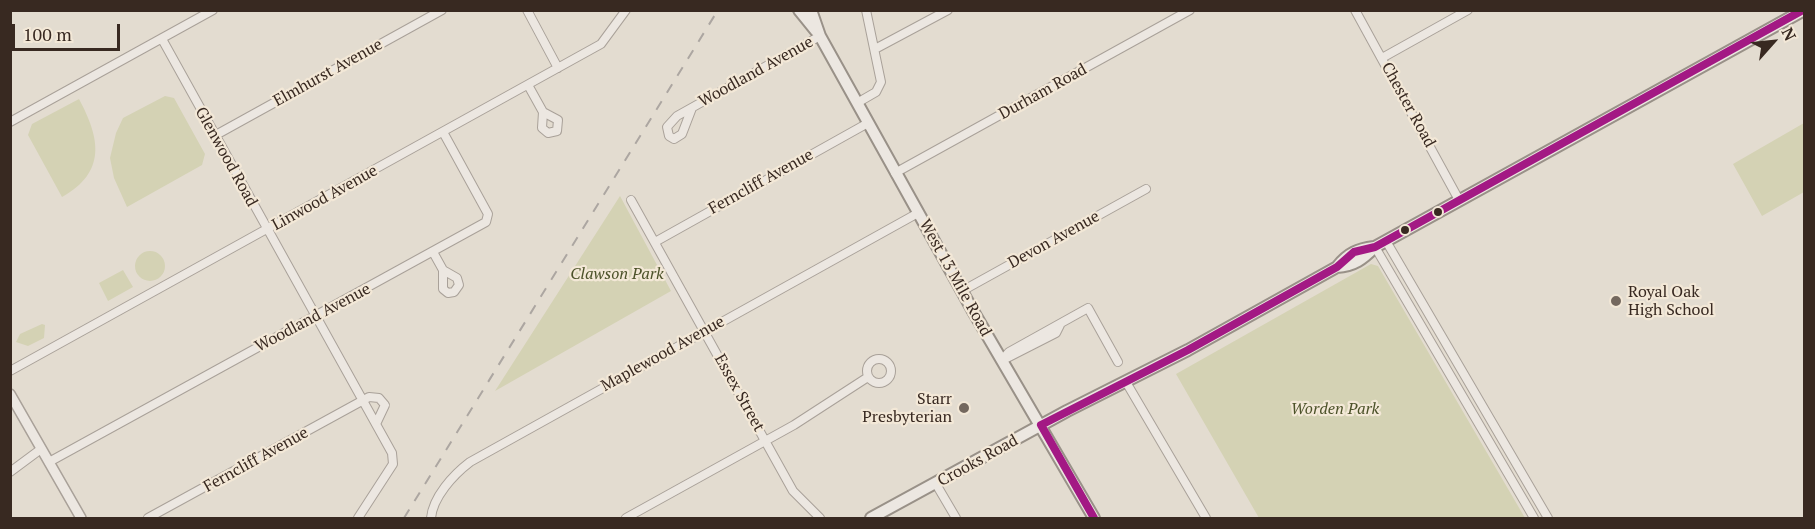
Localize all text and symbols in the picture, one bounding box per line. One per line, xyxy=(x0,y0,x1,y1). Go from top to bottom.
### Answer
scale bar xyxy=(15,12,123,50)
north arrow xyxy=(1743,12,1803,72)
text: 100 m xyxy=(23,22,72,46)
text: N xyxy=(1776,23,1802,44)
street label: Woodland Avenue xyxy=(695,33,817,111)
street label: Elmhurst Avenue xyxy=(270,35,386,111)
street label: Chester Road xyxy=(1377,59,1439,151)
street label: Durham Road xyxy=(996,60,1090,124)
street label: Glenwood Road xyxy=(191,104,261,210)
street label: Ferncliff Avenue xyxy=(705,145,817,219)
street label: Linwood Avenue xyxy=(269,161,381,235)
unlabelled marker xyxy=(1432,206,1444,218)
street label: Devon Avenue xyxy=(1005,207,1103,273)
street label: West 13 Mile Road xyxy=(915,216,995,340)
unlabelled marker xyxy=(1399,224,1411,236)
park label: Clawson Park xyxy=(570,264,664,284)
street label: Woodland Avenue xyxy=(252,279,374,357)
place label: Royal Oak High School xyxy=(1628,282,1714,320)
marker: Royal Oak High School xyxy=(1609,294,1623,308)
street label: Maplewood Avenue xyxy=(598,312,728,396)
street label: Essex Street xyxy=(710,351,768,435)
place label: Starr Presbyterian xyxy=(862,389,952,427)
park label: Worden Park xyxy=(1291,399,1379,419)
marker: Starr Presbyterian xyxy=(957,401,971,415)
street label: Ferncliff Avenue xyxy=(200,423,312,497)
street label: Crooks Road xyxy=(934,431,1022,491)

